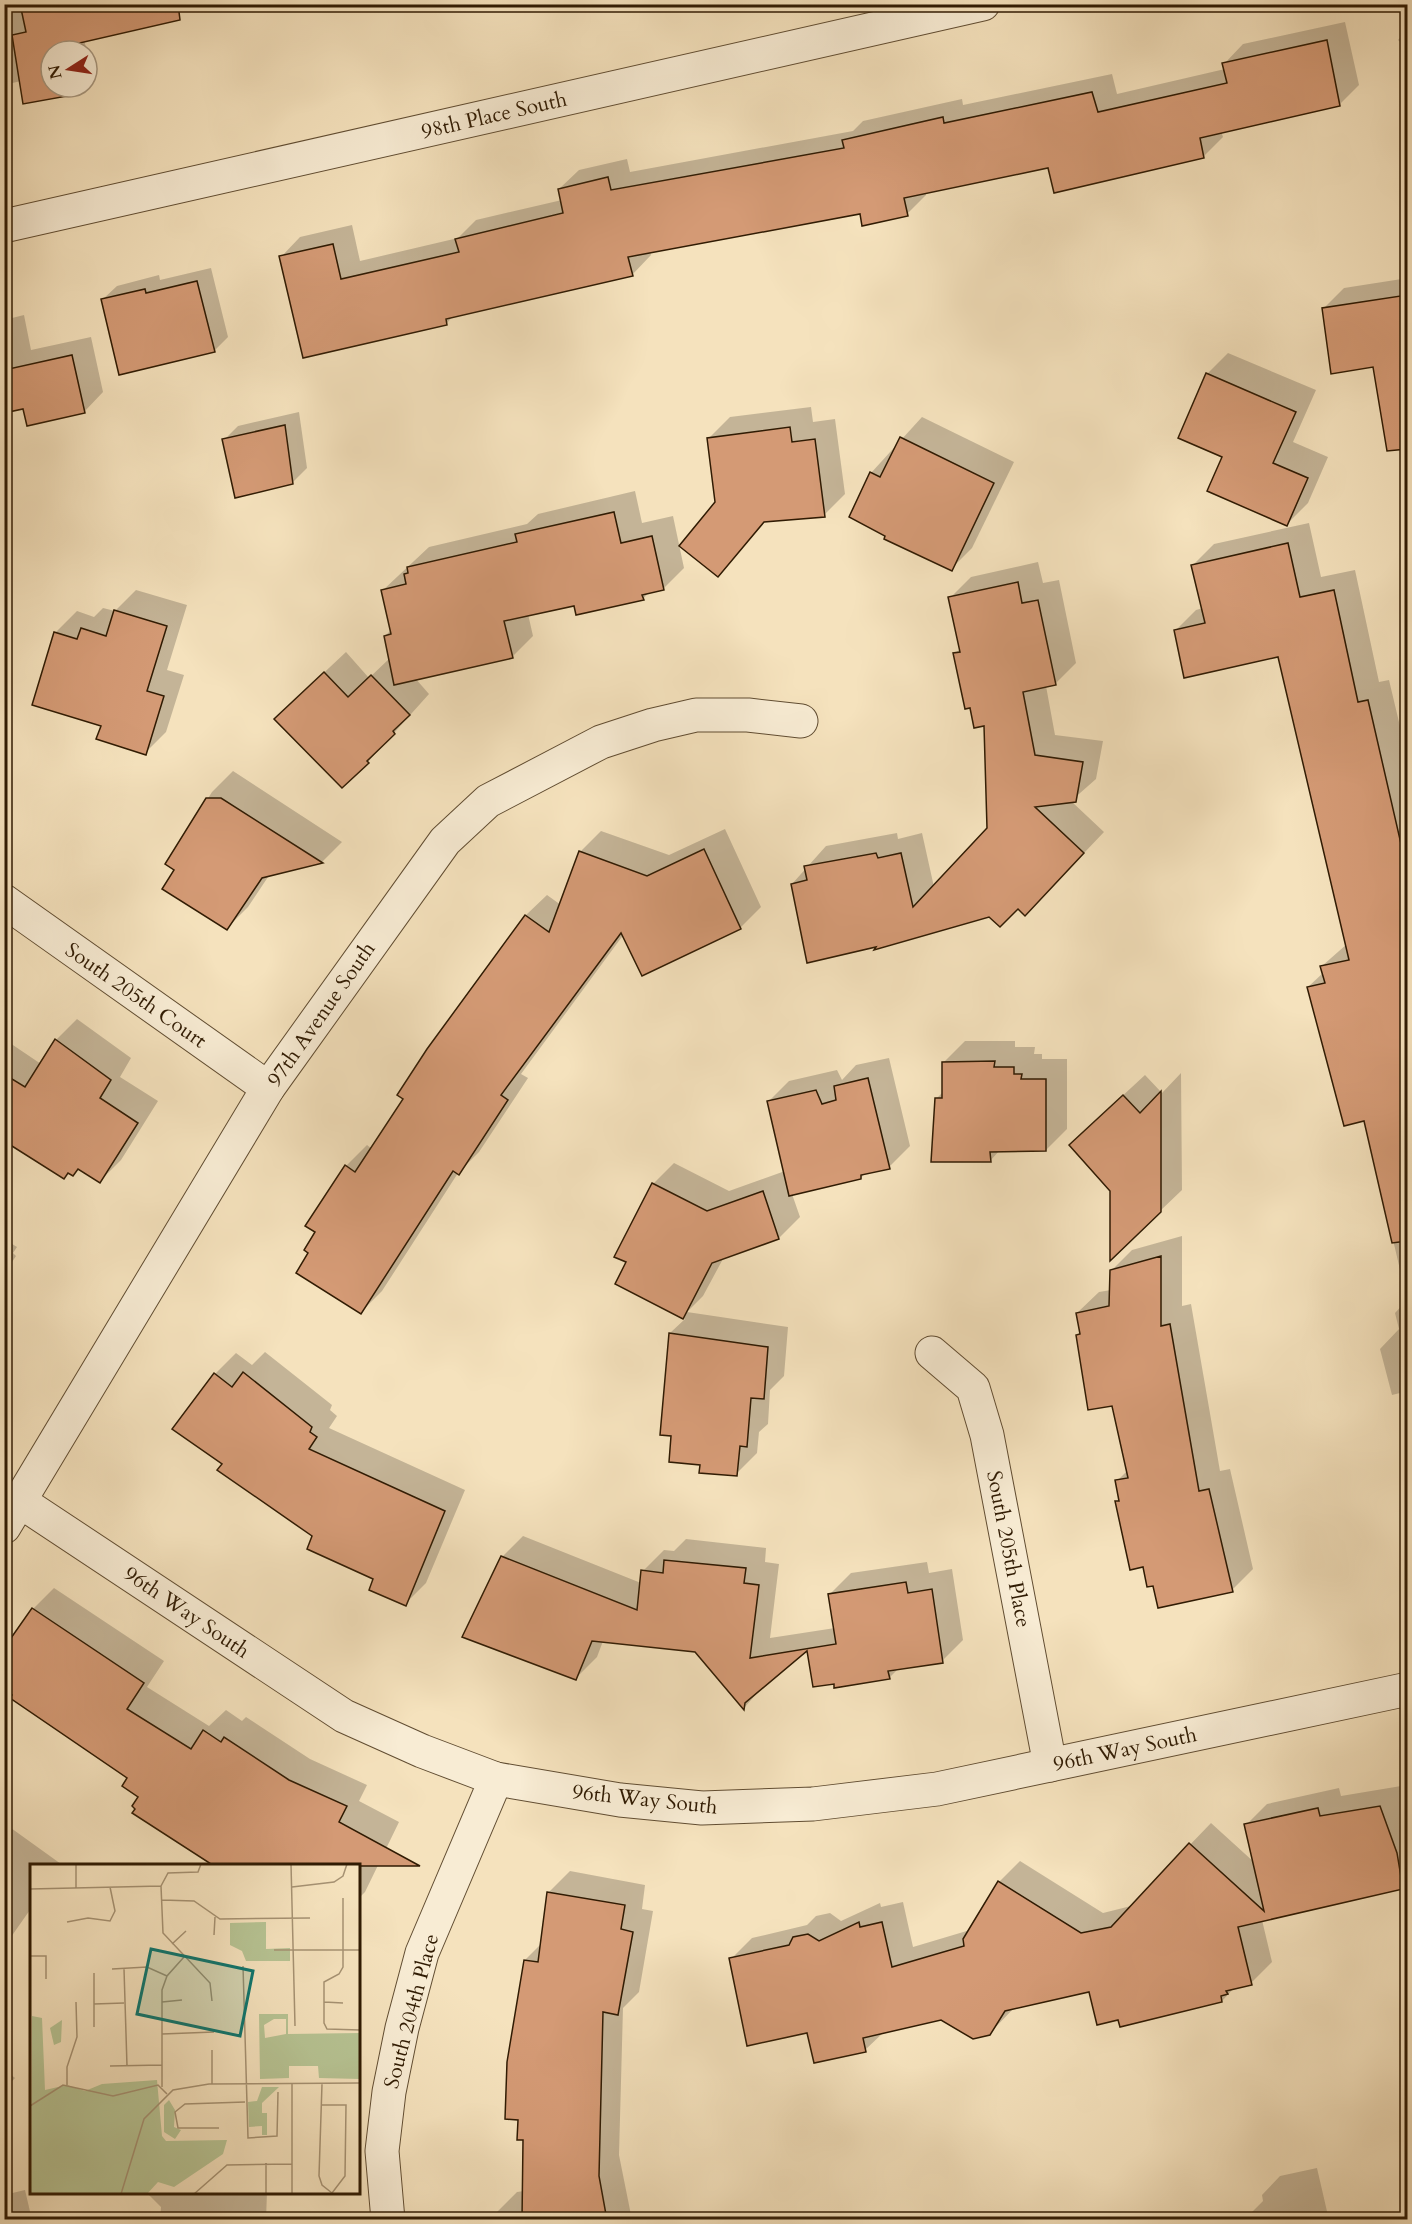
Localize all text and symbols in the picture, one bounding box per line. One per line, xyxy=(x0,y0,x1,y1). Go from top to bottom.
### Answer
north arrow xyxy=(39,39,99,99)
text: N xyxy=(43,63,68,81)
street label: 98th Place South xyxy=(419,85,570,146)
street label: South 205th Court xyxy=(59,936,213,1055)
street label: 97th Avenue South xyxy=(261,936,382,1092)
street label: South 205th Place xyxy=(979,1468,1038,1630)
street label: 96th Way South xyxy=(118,1560,256,1665)
street label: 96th Way South xyxy=(1051,1720,1200,1779)
street label: 96th Way South xyxy=(571,1777,719,1822)
inset map xyxy=(30,1864,360,2194)
street label: South 204th Place xyxy=(377,1930,446,2092)

